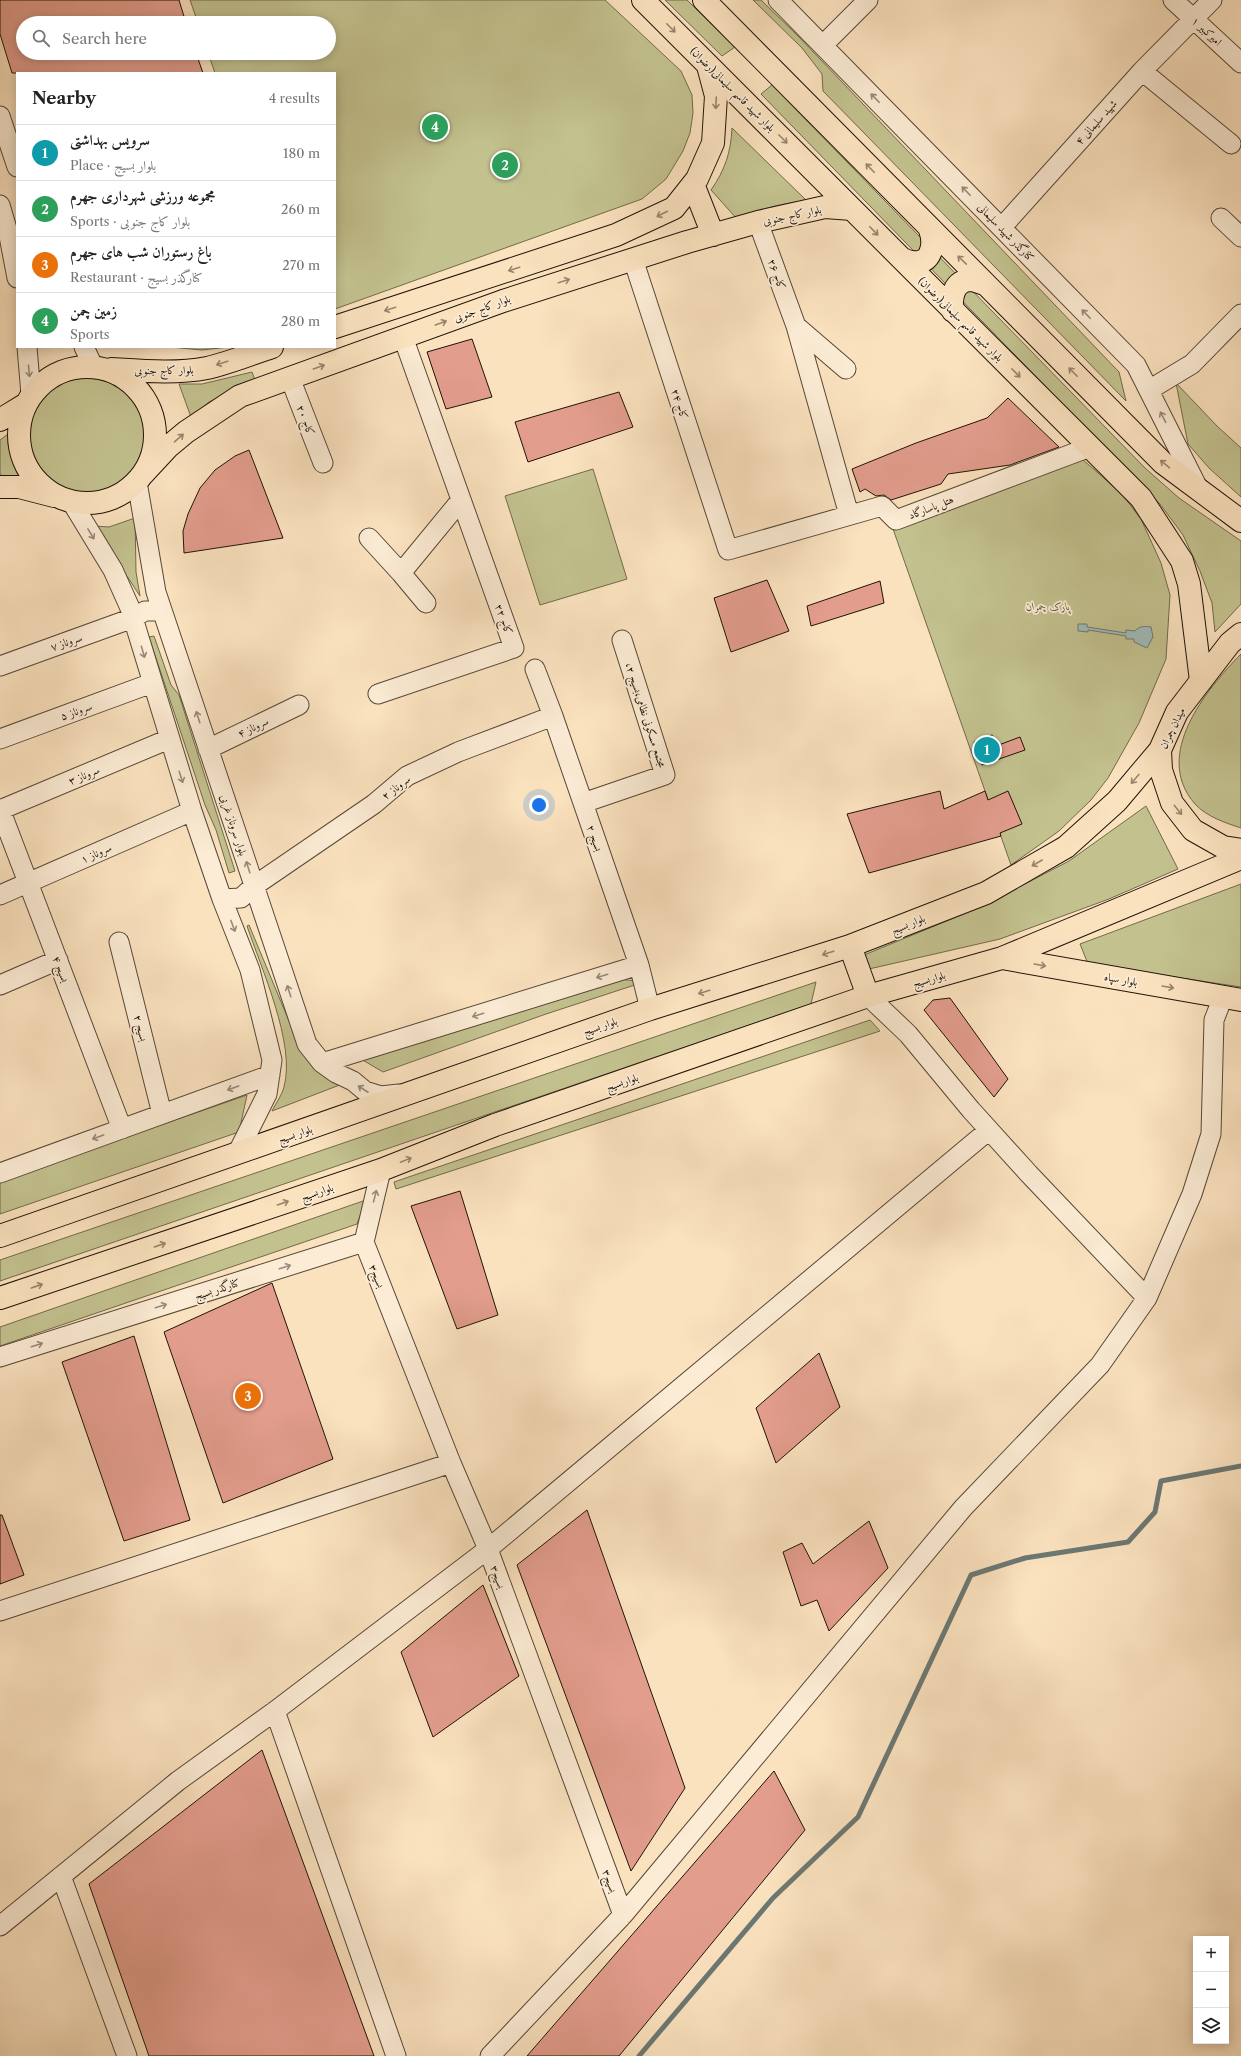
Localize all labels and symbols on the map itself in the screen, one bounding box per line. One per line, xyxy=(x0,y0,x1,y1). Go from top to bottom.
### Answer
street label: امیرکبیر ۱ xyxy=(1189,13,1225,49)
one-way arrow xyxy=(666,23,676,33)
street label: بلوار شهید قاسم سلیمانی(رضوان) xyxy=(685,44,778,137)
one-way arrow xyxy=(870,93,880,103)
one-way arrow xyxy=(712,96,720,109)
street label: شهید سلیمانی ۴ xyxy=(1072,96,1121,148)
pin: 4 xyxy=(422,112,448,142)
one-way arrow xyxy=(778,134,788,144)
pin: 2 xyxy=(492,150,518,180)
one-way arrow xyxy=(865,163,875,173)
one-way arrow xyxy=(961,186,971,196)
street label: کنارگذر شهید سلیمانی xyxy=(974,199,1038,265)
street label: بلوار کاج جنوبی xyxy=(761,202,823,232)
one-way arrow xyxy=(656,211,668,218)
one-way arrow xyxy=(869,226,879,236)
one-way arrow xyxy=(957,256,967,265)
street label: کاج ۲۶ xyxy=(761,257,789,293)
one-way arrow xyxy=(508,266,521,273)
street label: بلوار شهید قاسم سلیمانی(رضوان) xyxy=(913,274,1006,367)
one-way arrow xyxy=(558,277,571,284)
street label: بلوار کاج جنوبی xyxy=(452,291,514,329)
one-way arrow xyxy=(384,306,397,313)
one-way arrow xyxy=(1081,309,1091,319)
one-way arrow xyxy=(435,319,448,326)
one-way arrow xyxy=(216,360,229,367)
street label: بلوار کاج جنوبی xyxy=(134,362,194,382)
one-way arrow xyxy=(313,363,325,371)
one-way arrow xyxy=(26,364,33,377)
one-way arrow xyxy=(1068,367,1078,377)
one-way arrow xyxy=(1011,368,1020,378)
street label: کاج ۲۴ xyxy=(665,387,692,422)
street label: کاج ۲۰ xyxy=(290,403,318,439)
one-way arrow xyxy=(1158,411,1166,423)
one-way arrow xyxy=(174,433,184,442)
one-way arrow xyxy=(1160,460,1171,468)
street label: هتل پاسارگاد xyxy=(906,492,956,524)
one-way arrow xyxy=(87,528,95,540)
park label: پارک چمران xyxy=(1026,599,1071,614)
street label: کاج ۲۲ xyxy=(488,602,516,638)
street label: سروناز ۷ xyxy=(48,630,84,655)
one-way arrow xyxy=(140,646,147,659)
street label: ،مجتمع مسکونی نظامی،بسیج ۲ xyxy=(619,661,670,771)
street label: سروناز ۵ xyxy=(58,699,94,724)
street label: میدان چمران xyxy=(1156,705,1189,751)
one-way arrow xyxy=(194,711,201,724)
street label: سروناز ۴ xyxy=(235,713,271,741)
pin: 1 xyxy=(974,735,1000,765)
street label: سروناز ۳ xyxy=(66,762,102,789)
one-way arrow xyxy=(178,770,185,783)
street label: سروناز ۲ xyxy=(379,771,414,803)
one-way arrow xyxy=(1130,774,1139,785)
street label: بلوار سروناز غربی xyxy=(217,792,251,858)
your location xyxy=(529,795,549,815)
one-way arrow xyxy=(1173,805,1182,816)
street label: بسیج ۲ xyxy=(580,823,606,855)
street label: سروناز ۱ xyxy=(78,840,114,867)
one-way arrow xyxy=(1031,860,1043,868)
one-way arrow xyxy=(243,862,251,874)
street label: بلوار بسیج xyxy=(889,911,929,941)
one-way arrow xyxy=(229,919,237,931)
one-way arrow xyxy=(821,950,834,957)
street label: بسیج ۴ xyxy=(46,954,73,986)
one-way arrow xyxy=(1033,961,1046,969)
street label: بلواربسیج xyxy=(911,968,948,994)
street label: بلوار سپاه xyxy=(1103,969,1139,990)
one-way arrow xyxy=(596,973,609,980)
one-way arrow xyxy=(285,984,292,997)
one-way arrow xyxy=(1161,984,1174,992)
one-way arrow xyxy=(697,989,710,996)
one-way arrow xyxy=(471,1012,484,1019)
street label: بسیج ۲ xyxy=(127,1013,151,1044)
street label: بلوار بسیج xyxy=(581,1014,620,1042)
street label: بلواربسیج xyxy=(604,1070,641,1098)
one-way arrow xyxy=(228,1085,240,1093)
one-way arrow xyxy=(358,1085,369,1093)
street label: بلوار بسیج xyxy=(276,1122,315,1150)
one-way arrow xyxy=(92,1134,104,1142)
one-way arrow xyxy=(400,1156,412,1164)
street label: بلواربسیج xyxy=(299,1180,336,1208)
one-way arrow xyxy=(372,1190,379,1203)
one-way arrow xyxy=(277,1199,290,1206)
one-way arrow xyxy=(154,1240,166,1248)
street label: بسیج۳ xyxy=(362,1262,388,1292)
one-way arrow xyxy=(278,1263,291,1270)
street label: کنارگذر بسیج xyxy=(192,1274,243,1307)
one-way arrow xyxy=(30,1282,43,1289)
one-way arrow xyxy=(154,1302,167,1309)
one-way arrow xyxy=(31,1341,44,1348)
pin: 3 xyxy=(235,1381,261,1411)
street label: بسیج۳ xyxy=(484,1563,509,1593)
street label: بسیج۳ xyxy=(596,1867,621,1897)

